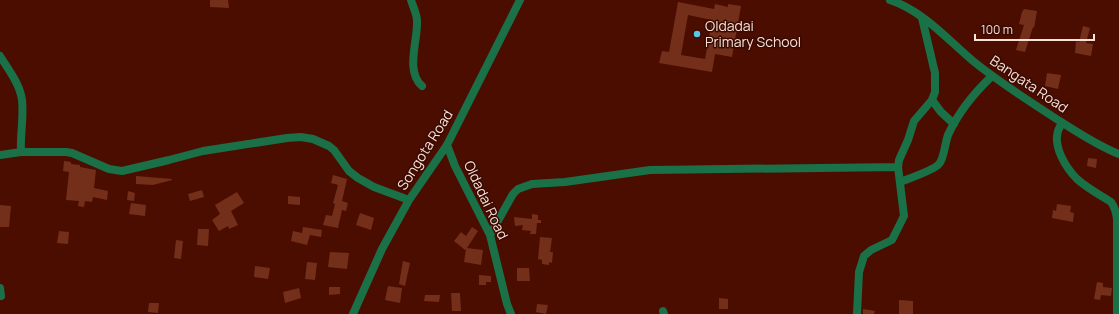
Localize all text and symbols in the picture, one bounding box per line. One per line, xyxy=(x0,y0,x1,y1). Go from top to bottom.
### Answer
place label: Oldadai Primary School xyxy=(705,16,801,51)
scale bar xyxy=(975,16,1094,42)
text: 100 m xyxy=(981,21,1013,38)
marker: Oldadai Primary School xyxy=(692,29,702,39)
street label: Bangata Road xyxy=(987,51,1072,117)
street label: Songota Road xyxy=(392,106,457,193)
street label: Oldadai Road xyxy=(460,157,513,242)

